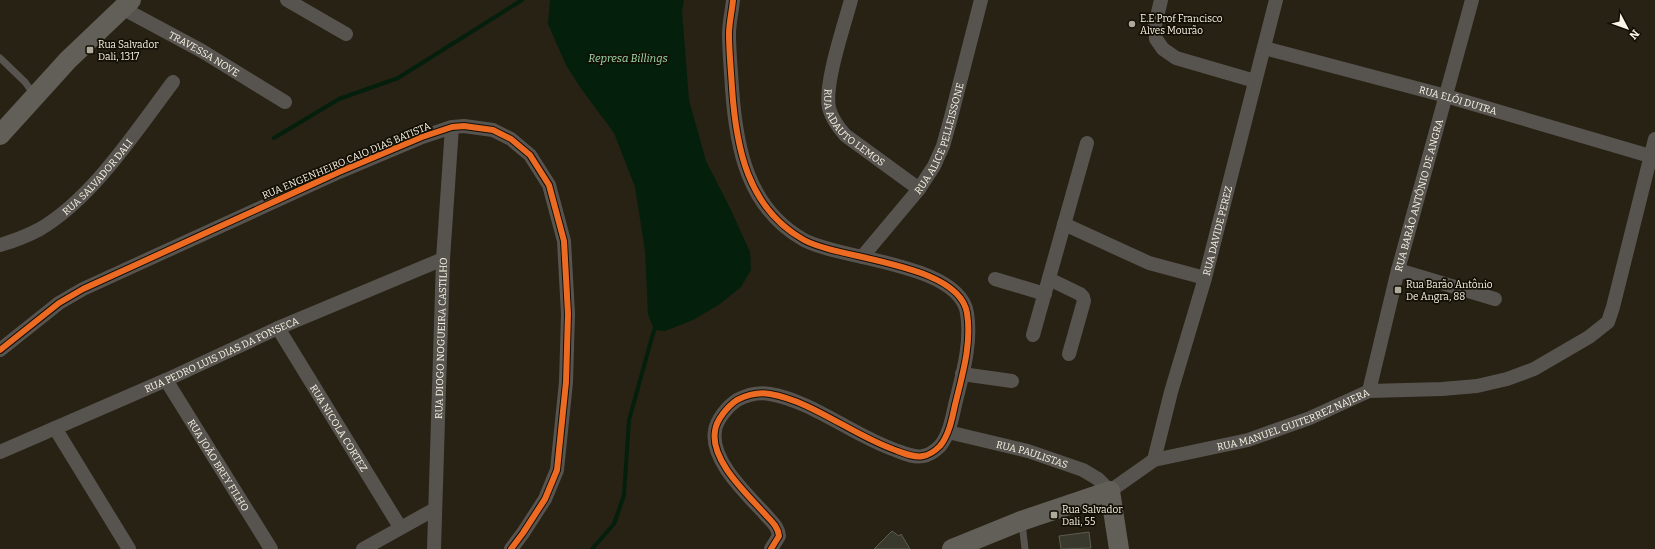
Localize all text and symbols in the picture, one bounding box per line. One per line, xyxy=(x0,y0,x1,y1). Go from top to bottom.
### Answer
north arrow xyxy=(1607,8,1647,48)
place label: E.E Prof Francisco Alves Mourão xyxy=(1140,13,1223,37)
marker: E.E Prof Francisco Alves Mourão xyxy=(1127,19,1137,29)
text: N xyxy=(1626,27,1642,42)
street label: TRAVESSA NOVE xyxy=(166,29,241,79)
place label: Rua Salvador Dali, 1317 xyxy=(98,39,159,63)
marker: Rua Salvador Dali, 1317 xyxy=(85,45,95,55)
water label: Represa Billings xyxy=(588,52,668,65)
street label: RUA ALICE PELLEISSONE xyxy=(912,81,967,197)
street label: RUA ELÓI DUTRA xyxy=(1418,84,1499,118)
street label: RUA ADAUTO LEMOS xyxy=(821,88,887,169)
street label: RUA BARÃO ANTÔNIO DE ANGRA xyxy=(1393,117,1446,273)
street label: RUA ENGENHEIRO CAIO DIAS BATISTA xyxy=(260,120,433,202)
street label: RUA SALVADOR DALI xyxy=(60,137,136,218)
street label: RUA DAVIDE PEREZ xyxy=(1201,185,1235,277)
street label: RUA DIOGO NOGUEIRA CASTILHO xyxy=(433,257,450,419)
place label: Rua Barão Antônio De Angra, 88 xyxy=(1406,278,1493,303)
marker: Rua Barão Antônio De Angra, 88 xyxy=(1393,285,1403,295)
street label: RUA PEDRO LUIS DIAS DA FONSECA xyxy=(143,315,302,396)
street label: RUA NICOLA CORTEZ xyxy=(307,382,370,474)
street label: RUA MANUEL GUITERREZ NAJERA xyxy=(1216,386,1372,453)
street label: RUA JOÃO BREY FILHO xyxy=(185,417,251,514)
street label: RUA PAULISTAS xyxy=(995,439,1069,471)
place label: Rua Salvador Dali, 55 xyxy=(1062,504,1123,528)
marker: Rua Salvador Dali, 55 xyxy=(1049,510,1059,520)

